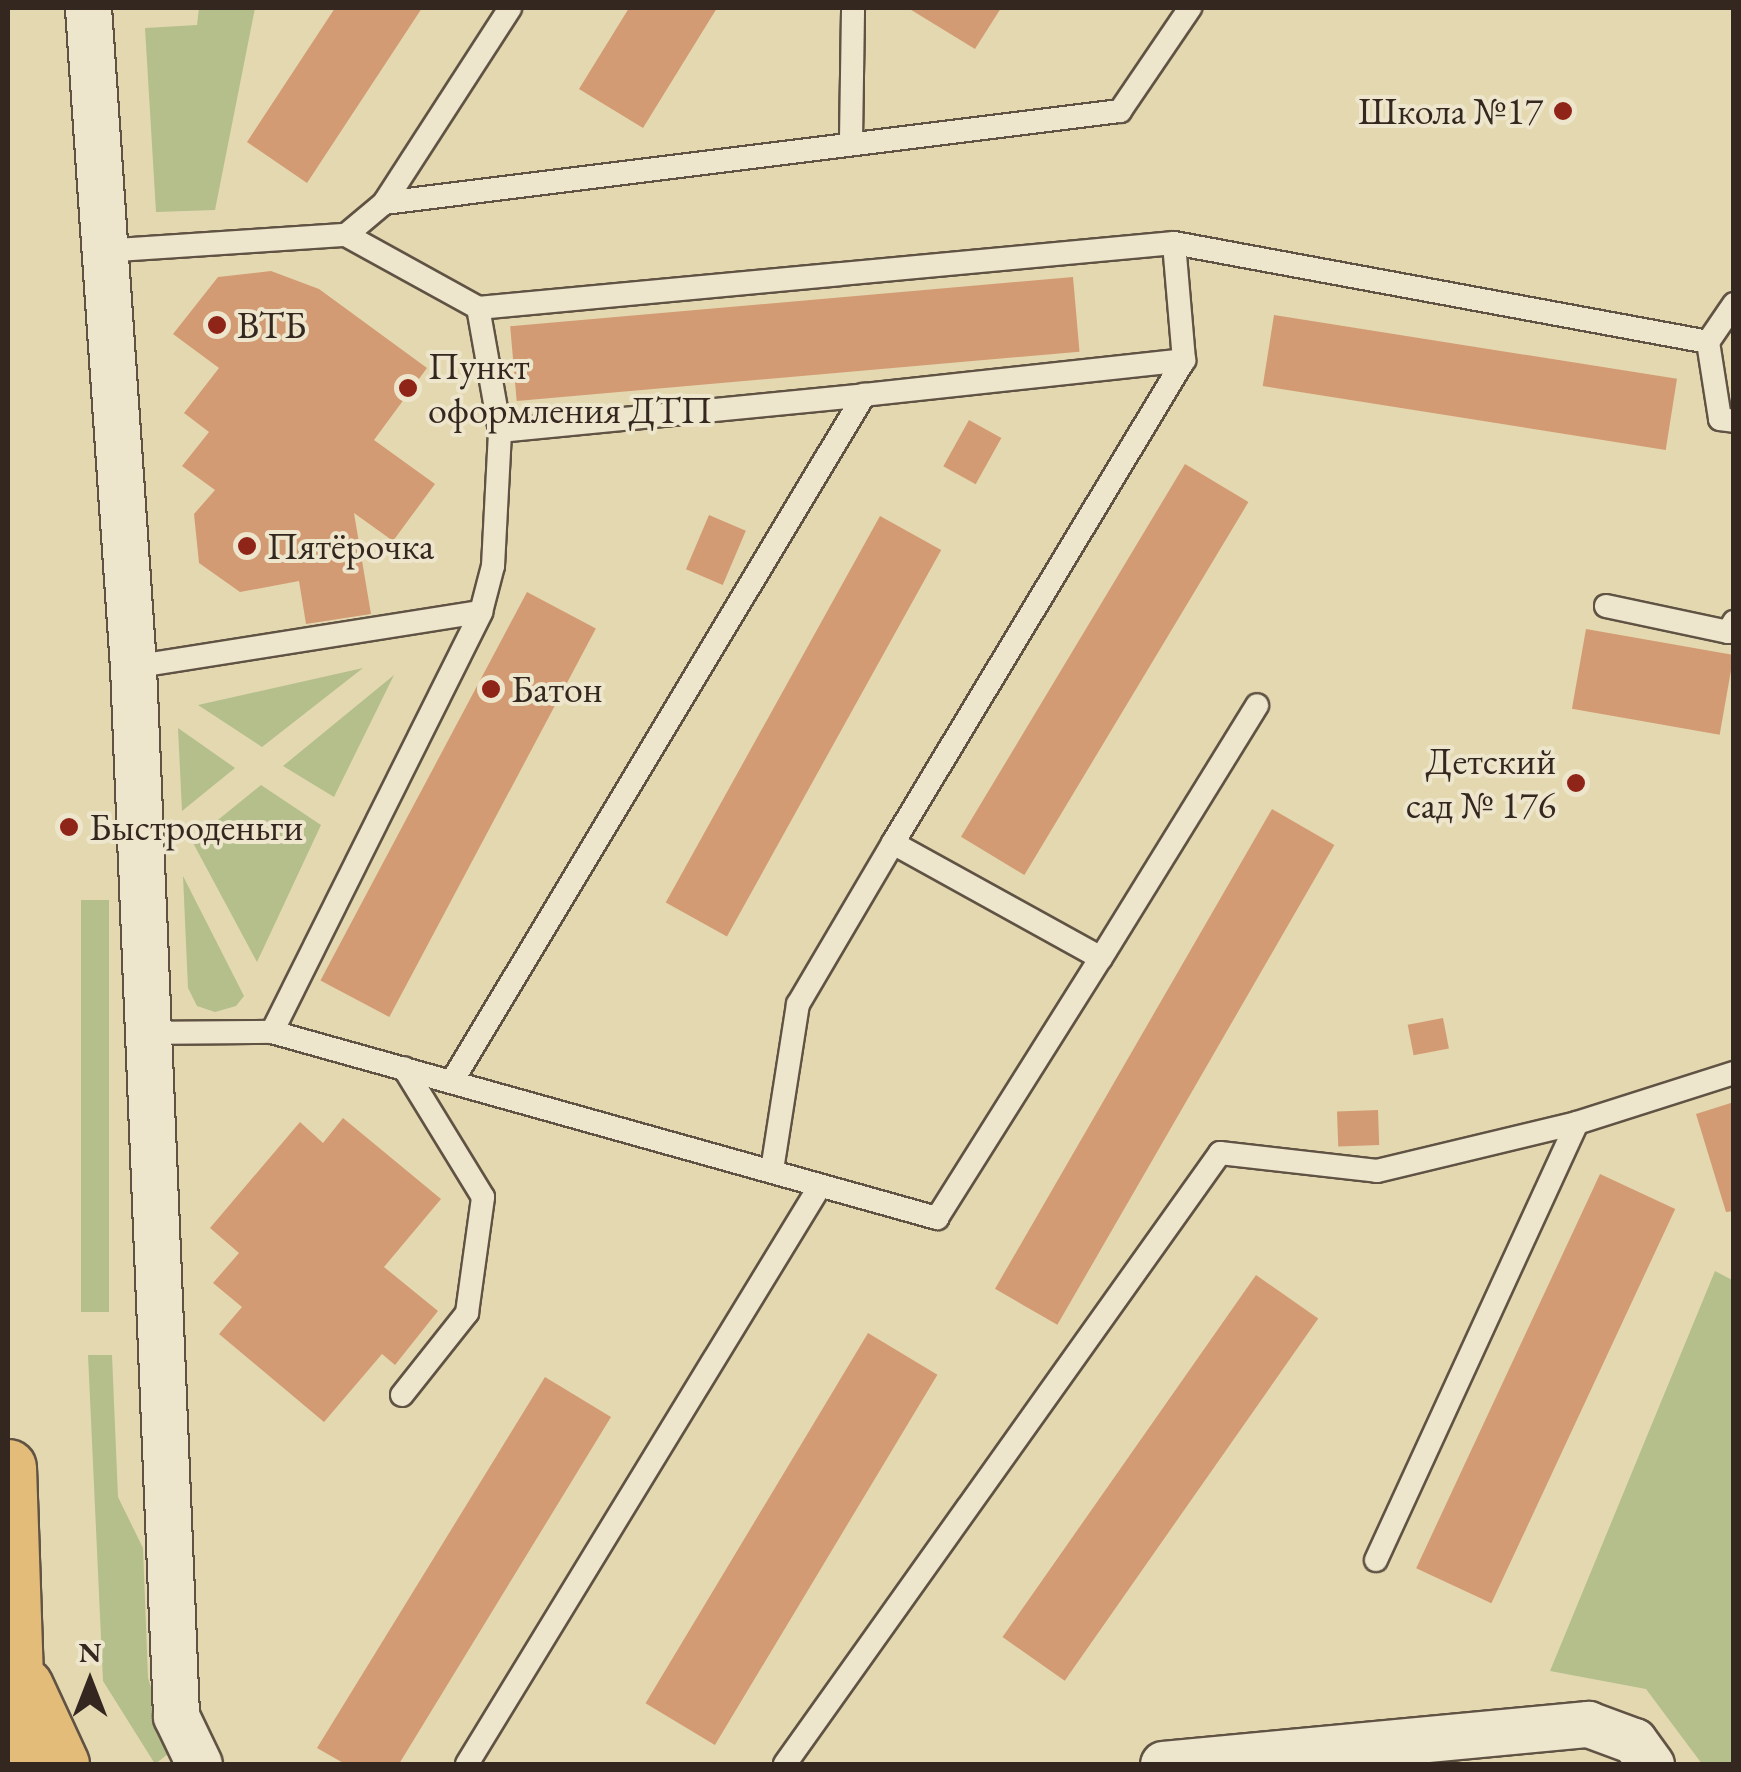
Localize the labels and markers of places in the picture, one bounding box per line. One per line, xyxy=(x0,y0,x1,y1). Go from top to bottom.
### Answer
place label: Школа №17 xyxy=(1358,88,1543,134)
marker: Школа №17 xyxy=(1552,100,1574,122)
place label: ВТБ xyxy=(237,302,306,348)
marker: ВТБ xyxy=(206,314,228,336)
place label: Пункт оформления ДТП xyxy=(428,343,712,432)
marker: Пункт оформления ДТП xyxy=(397,377,419,399)
place label: Пятёрочка xyxy=(267,523,434,569)
marker: Пятёрочка xyxy=(236,535,258,557)
place label: Батон xyxy=(511,666,603,712)
marker: Батон xyxy=(480,678,502,700)
place label: Детский сад № 176 xyxy=(1406,738,1556,828)
marker: Детский сад № 176 xyxy=(1565,772,1587,794)
place label: Быстроденьги xyxy=(89,804,303,850)
marker: Быстроденьги xyxy=(58,816,80,838)

